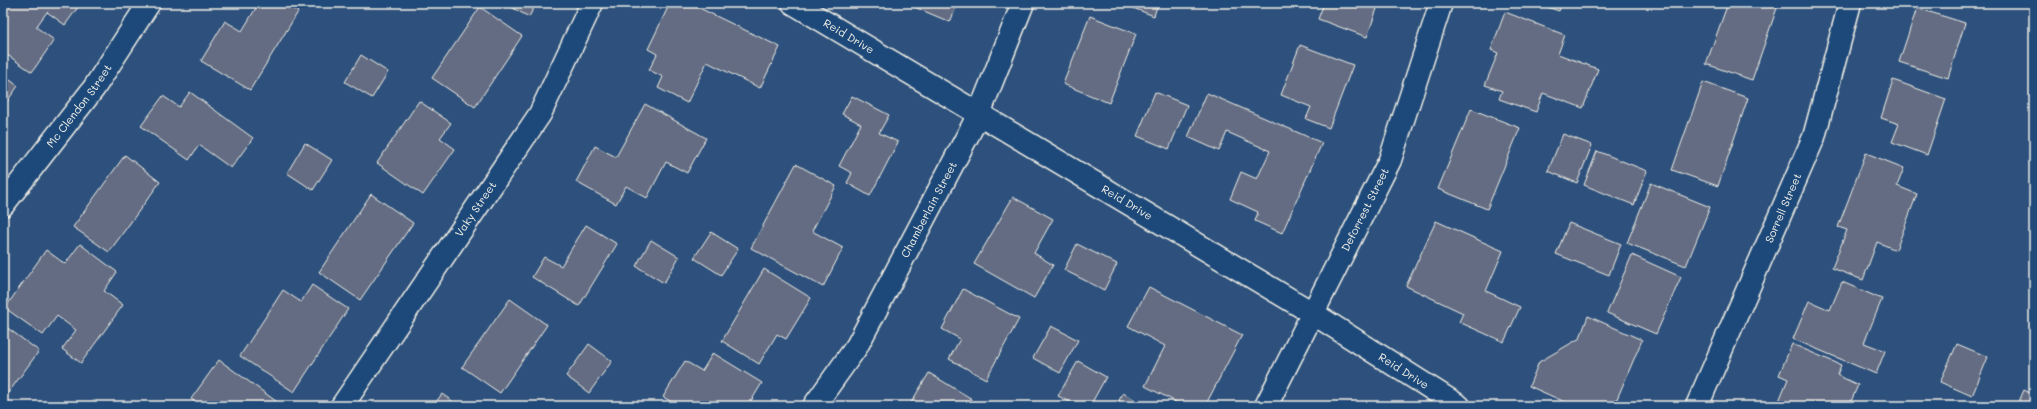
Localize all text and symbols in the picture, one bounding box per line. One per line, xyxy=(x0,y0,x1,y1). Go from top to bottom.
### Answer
street label: Reid Drive xyxy=(821,15,877,57)
street label: Mc Clendon Street xyxy=(43,61,115,150)
street label: Chamberlain Street xyxy=(897,158,960,260)
street label: Deforrest Street xyxy=(1337,165,1392,254)
street label: Sorrell Street xyxy=(1761,170,1805,245)
street label: Vaky Street xyxy=(451,178,499,239)
street label: Reid Drive xyxy=(1099,181,1156,223)
street label: Reid Drive xyxy=(1376,349,1432,392)

